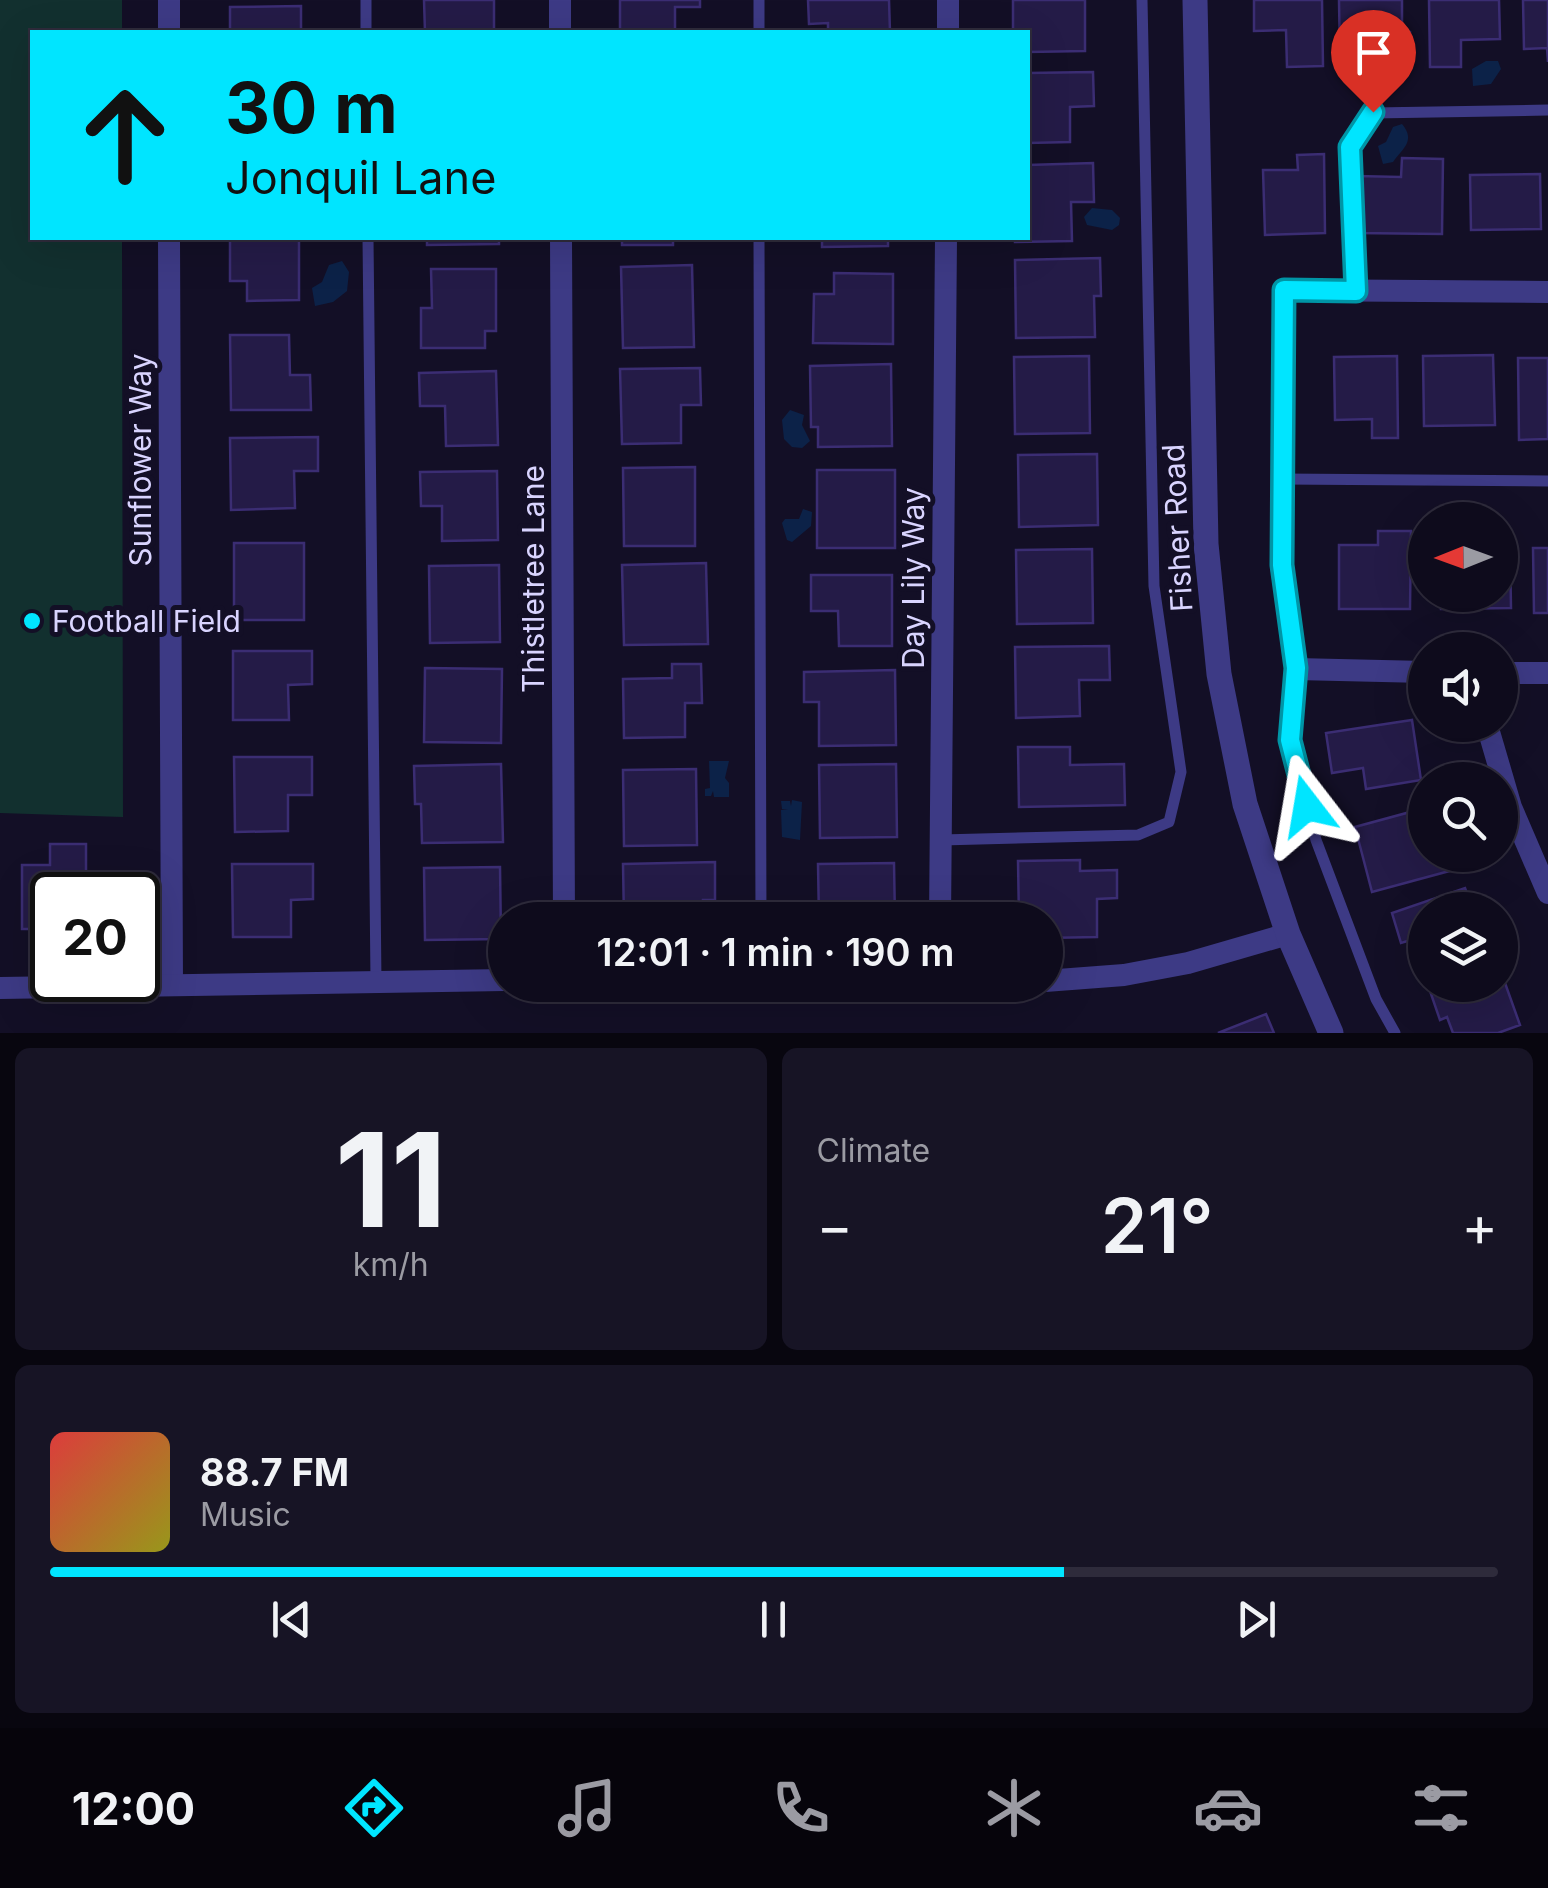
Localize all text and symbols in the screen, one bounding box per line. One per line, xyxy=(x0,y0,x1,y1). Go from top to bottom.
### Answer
pin xyxy=(1331,10,1416,113)
icon: arrive xyxy=(1346,25,1401,80)
text: 30 m xyxy=(225,65,398,150)
icon: ahead xyxy=(60,70,190,200)
text: Jonquil Lane xyxy=(225,150,496,205)
street label: Sunflower Way xyxy=(122,353,158,567)
street label: Fisher Road xyxy=(1155,443,1199,613)
street label: Thistletree Lane xyxy=(515,465,551,693)
street label: Day Lily Way xyxy=(895,487,931,669)
north arrow xyxy=(1408,502,1518,612)
map controls xyxy=(1408,502,1518,1002)
place label: Football Field xyxy=(52,603,241,639)
marker: Football Field xyxy=(21,610,43,632)
button: sound xyxy=(1408,632,1518,742)
position arrow xyxy=(1255,754,1359,858)
button: search xyxy=(1408,762,1518,872)
speed limit sign: 20 xyxy=(30,872,160,1002)
button: layers xyxy=(1408,892,1518,1002)
text: 12:01 · 1 min · 190 m xyxy=(597,929,954,975)
text: 11 xyxy=(335,1101,447,1258)
text: Climate xyxy=(817,1131,930,1170)
text: 21° xyxy=(1101,1180,1214,1271)
text: − xyxy=(817,1193,853,1259)
text: + xyxy=(1462,1193,1498,1259)
text: km/h xyxy=(353,1245,429,1284)
text: 88.7 FM xyxy=(200,1449,349,1495)
text: Music xyxy=(200,1495,291,1534)
icon: previous xyxy=(264,1592,319,1647)
icon: pause xyxy=(746,1592,801,1647)
icon: next xyxy=(1229,1592,1284,1647)
icon: directions xyxy=(339,1773,409,1843)
icon: music xyxy=(552,1773,622,1843)
icon: phone xyxy=(766,1773,836,1843)
icon: climate xyxy=(979,1773,1049,1843)
icon: car xyxy=(1193,1773,1263,1843)
icon: filters xyxy=(1406,1773,1476,1843)
text: 12:00 xyxy=(72,1781,195,1836)

